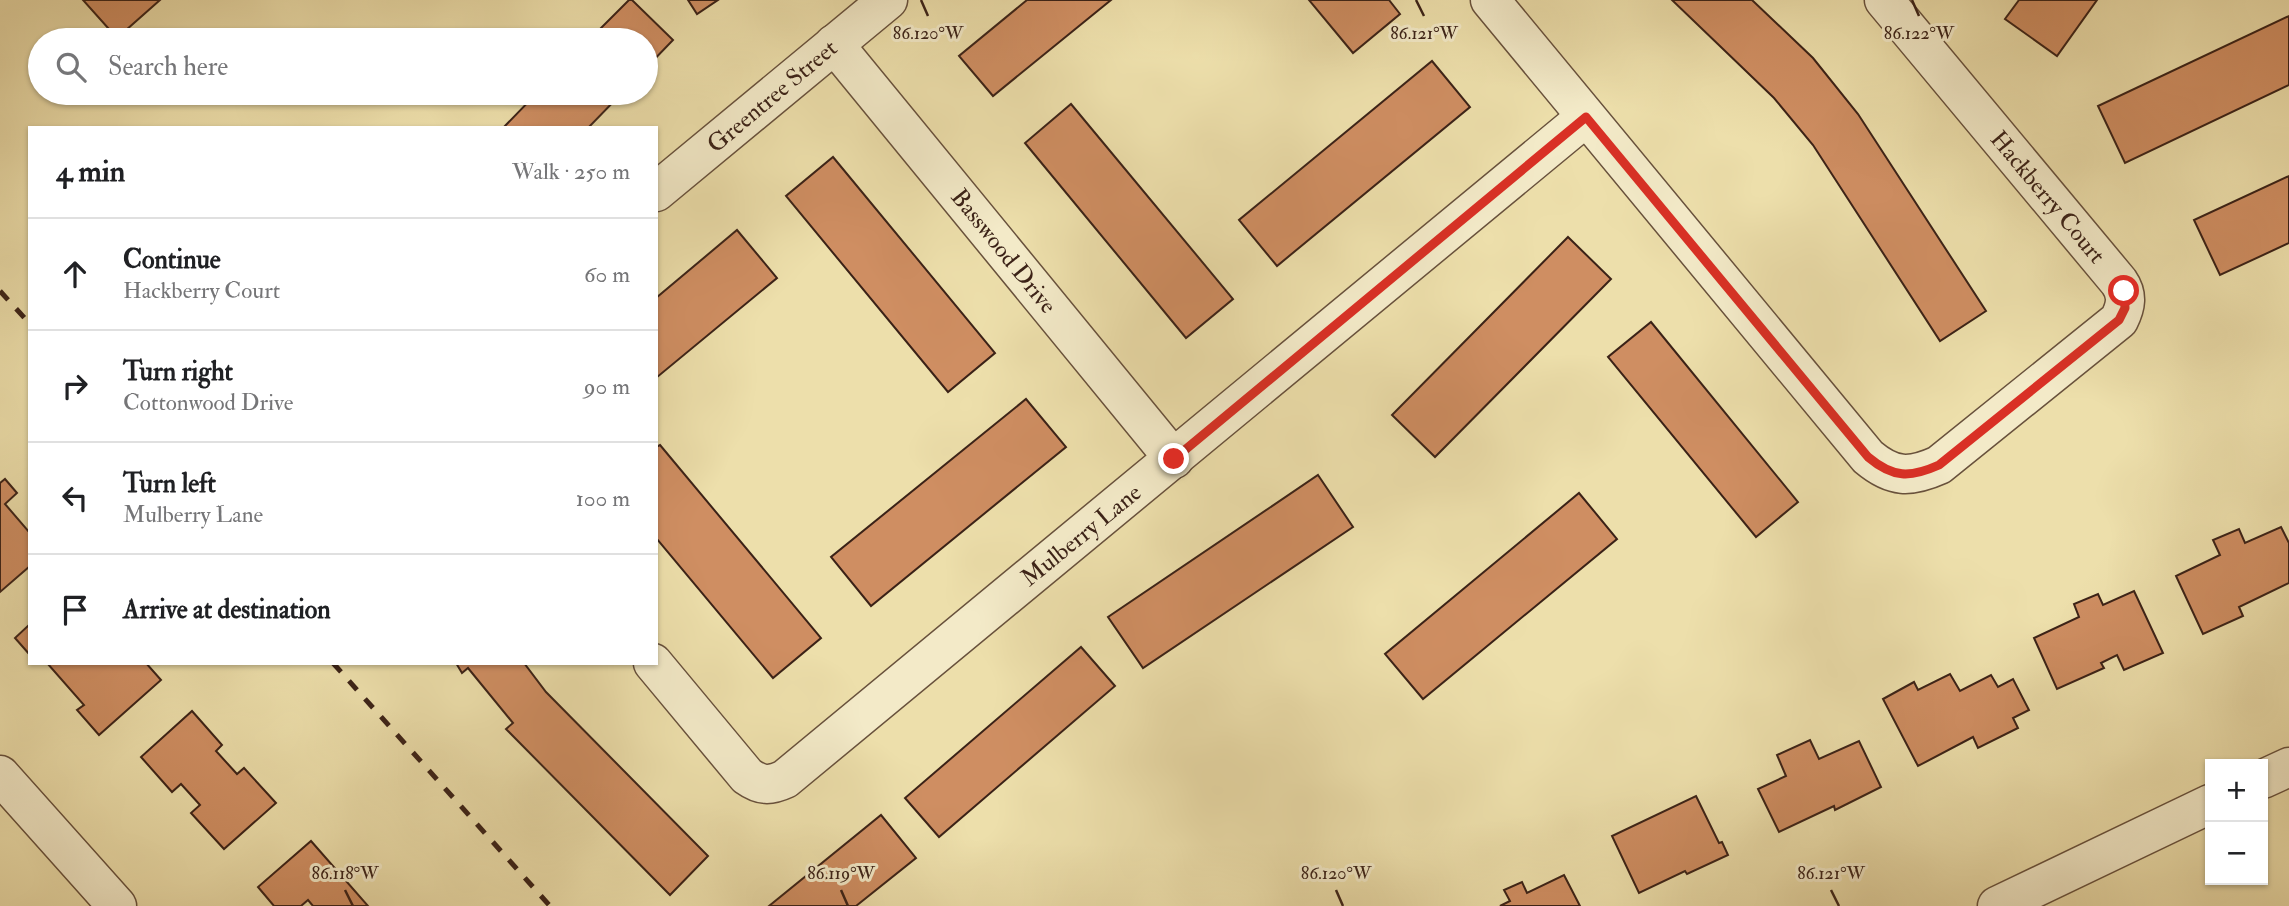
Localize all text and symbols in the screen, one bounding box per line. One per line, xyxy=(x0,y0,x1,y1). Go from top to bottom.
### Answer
text: 86.120°W xyxy=(893,22,964,45)
text: 86.121°W xyxy=(1390,22,1459,45)
text: 86.122°W xyxy=(1884,22,1955,45)
search box xyxy=(28,28,658,105)
street label: Greentree Street xyxy=(701,33,844,160)
icon: search xyxy=(52,48,90,86)
text: Search here xyxy=(108,51,228,83)
street label: Hackberry Court xyxy=(1983,125,2112,270)
text: 4 min xyxy=(56,153,125,190)
text: Walk · 250 m xyxy=(512,157,630,186)
street label: Basswood Drive xyxy=(944,183,1063,320)
text: Continue xyxy=(123,244,221,276)
icon: ahead xyxy=(56,255,94,293)
text: 60 m xyxy=(584,260,630,289)
route start xyxy=(2108,275,2139,306)
text: Hackberry Court xyxy=(123,276,280,305)
text: Turn right xyxy=(123,356,233,388)
icon: right xyxy=(56,367,94,405)
text: 90 m xyxy=(584,372,630,401)
text: Cottonwood Drive xyxy=(123,388,293,417)
route end xyxy=(1158,443,1189,474)
text: Turn left xyxy=(123,468,216,500)
street label: Mulberry Lane xyxy=(1015,477,1148,593)
icon: left xyxy=(56,479,94,517)
text: 100 m xyxy=(576,484,630,513)
text: Mulberry Lane xyxy=(123,500,263,529)
icon: arrive xyxy=(56,591,94,629)
text: Arrive at destination xyxy=(123,594,331,626)
map controls xyxy=(2205,759,2268,885)
button: + xyxy=(2205,759,2268,822)
button: − xyxy=(2205,822,2268,885)
text: 86.118°W xyxy=(312,862,379,885)
text: 86.119°W xyxy=(807,862,876,885)
text: 86.120°W xyxy=(1301,862,1372,885)
text: 86.121°W xyxy=(1797,862,1866,885)

